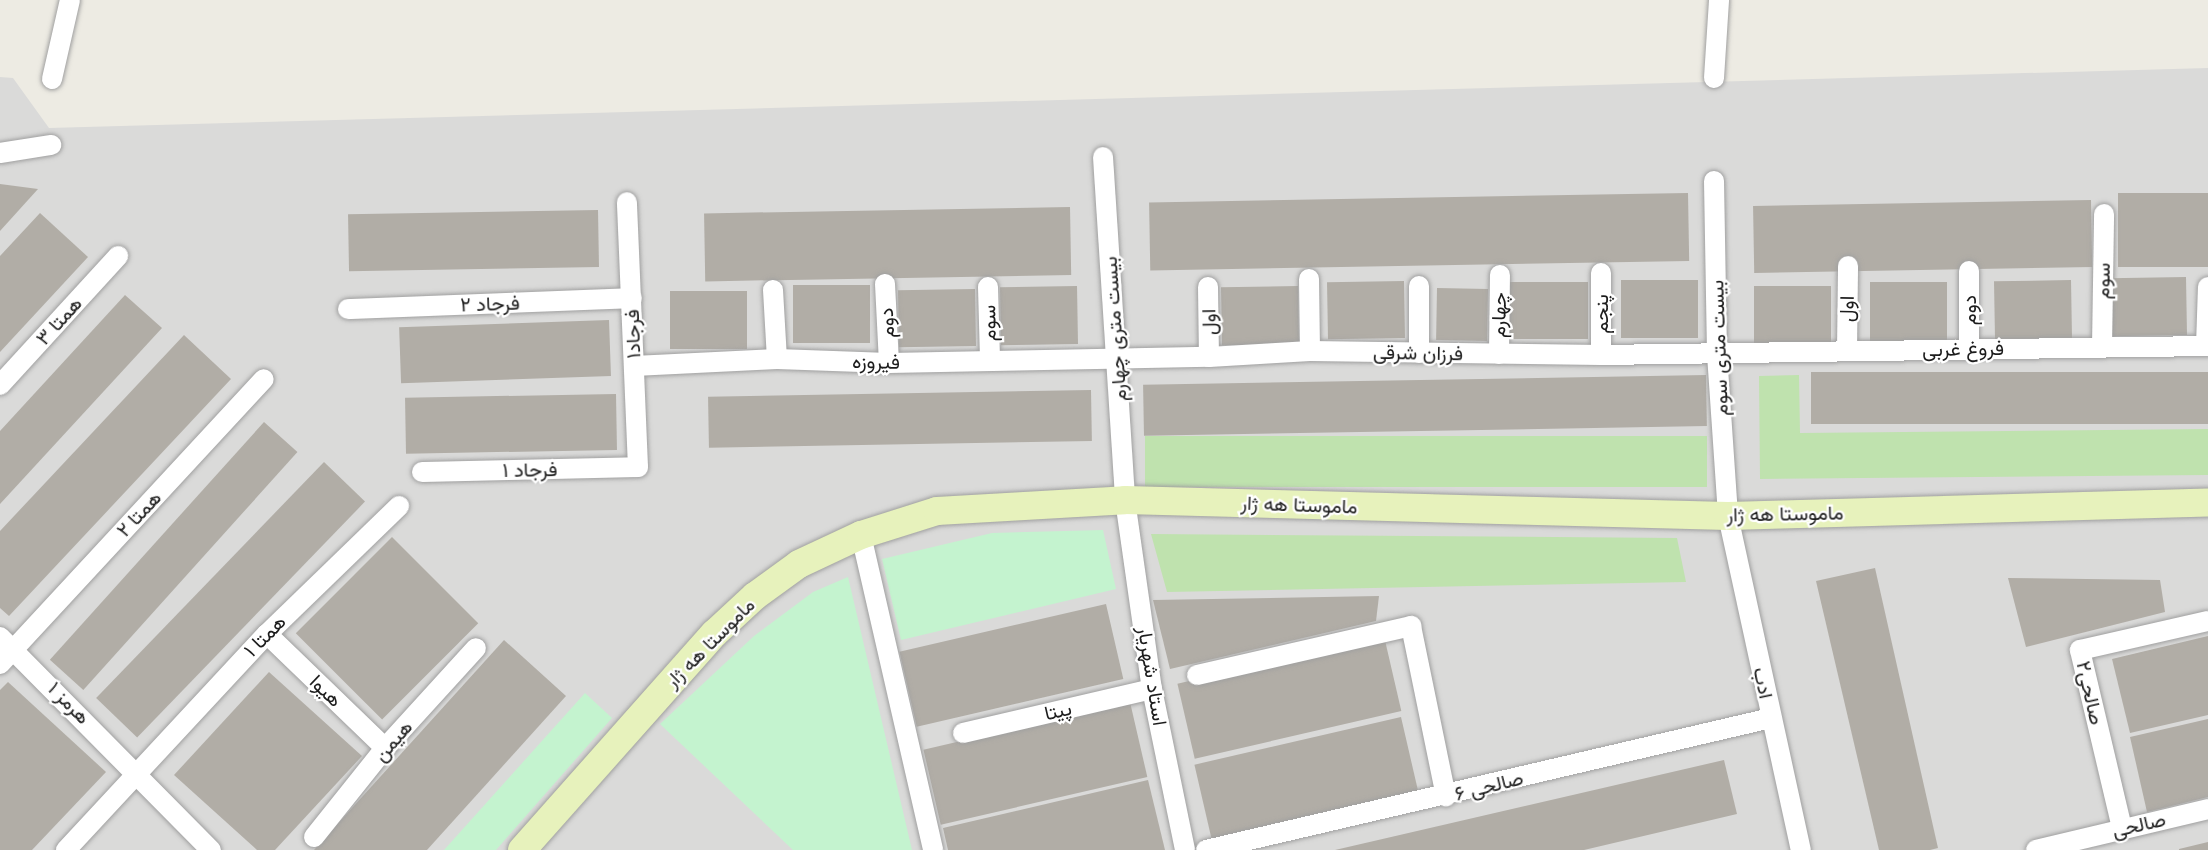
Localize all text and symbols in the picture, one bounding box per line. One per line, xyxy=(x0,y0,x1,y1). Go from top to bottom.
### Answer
street label: بیست متری چهارم xyxy=(1098,256,1132,402)
street label: سوم xyxy=(2091,263,2115,299)
street label: بیست متری سوم xyxy=(1705,280,1733,416)
street label: فرجاد ۲ xyxy=(460,291,520,317)
street label: همتا ۳ xyxy=(31,292,87,350)
street label: چهارم xyxy=(1487,292,1511,338)
street label: پنجم xyxy=(1589,294,1613,334)
street label: دوم xyxy=(1957,295,1981,325)
street label: اول xyxy=(1835,296,1859,322)
street label: سوم xyxy=(977,305,1001,341)
street label: دوم xyxy=(874,307,900,339)
street label: فرجاد۱ xyxy=(620,309,646,359)
street label: اول xyxy=(1197,309,1221,335)
street label: فروغ غربی xyxy=(1922,336,2004,362)
street label: فرزان شرقی xyxy=(1373,340,1463,366)
street label: فیروزه xyxy=(852,350,900,374)
street label: فرجاد ۱ xyxy=(502,458,558,482)
street label: همتا ۲ xyxy=(112,486,166,542)
street label: ماموستا هه ژار xyxy=(1240,491,1358,519)
street label: ماموستا هه ژار xyxy=(1726,501,1844,527)
street label: ماموستا هه ژار xyxy=(660,593,760,693)
street label: همتا ۱ xyxy=(239,610,291,662)
street label: استاد شهریار xyxy=(1132,625,1172,727)
street label: صالحی۲ xyxy=(2071,659,2109,727)
street label: ادب xyxy=(1748,665,1778,701)
street label: هیوا xyxy=(305,670,347,712)
street label: هرمز ۱ xyxy=(43,677,95,729)
street label: پیتا xyxy=(1042,696,1074,726)
street label: هیمن xyxy=(369,715,417,767)
street label: صالحی ۶ xyxy=(1452,766,1526,806)
street label: صالحی xyxy=(2110,807,2168,843)

